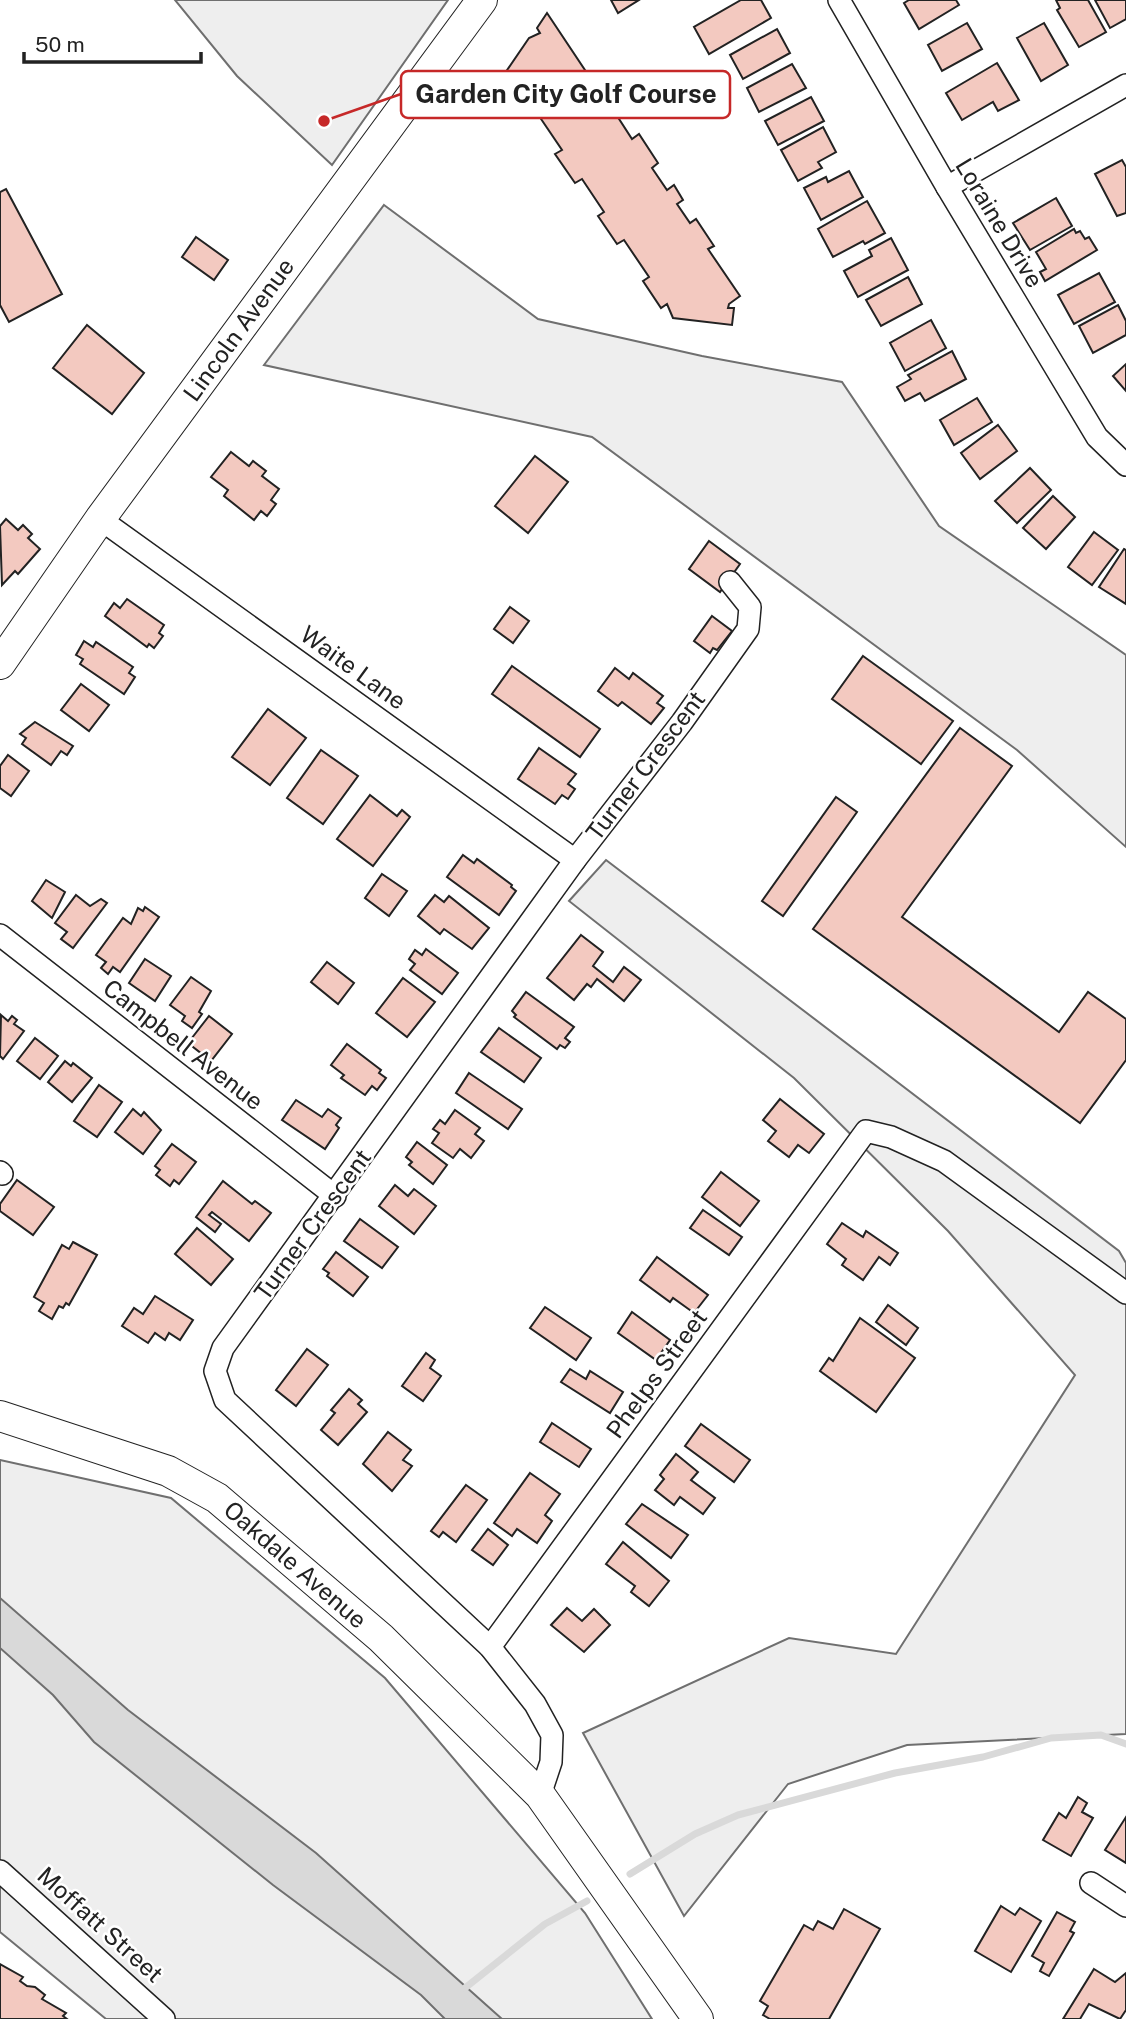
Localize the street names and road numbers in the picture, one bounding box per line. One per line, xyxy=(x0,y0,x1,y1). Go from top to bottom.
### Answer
street label: Loraine Drive xyxy=(950,153,1049,292)
street label: Lincoln Avenue xyxy=(177,253,299,406)
street label: Waite Lane xyxy=(295,620,412,715)
street label: Turner Crescent xyxy=(580,685,710,846)
street label: Campbell Avenue xyxy=(98,973,269,1115)
street label: Turner Crescent xyxy=(248,1144,376,1305)
street label: Phelps Street xyxy=(600,1304,712,1443)
street label: Oakdale Avenue xyxy=(219,1495,373,1634)
street label: Moffatt Street xyxy=(32,1861,169,1988)

